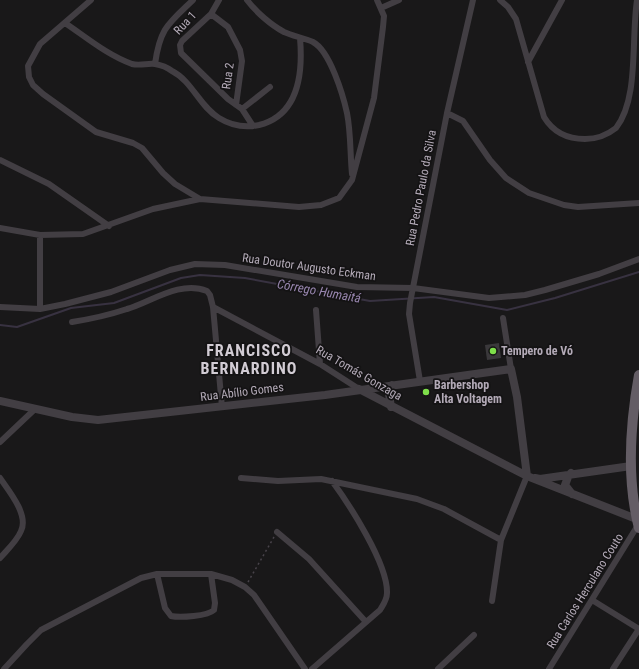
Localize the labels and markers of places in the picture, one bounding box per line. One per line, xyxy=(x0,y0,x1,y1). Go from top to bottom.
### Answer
place label: Tempero de Vó xyxy=(501,344,573,358)
marker: Tempero de Vó xyxy=(488,346,498,356)
place label: Barbershop Alta Voltagem xyxy=(434,378,502,406)
marker: Barbershop Alta Voltagem xyxy=(421,387,431,397)

